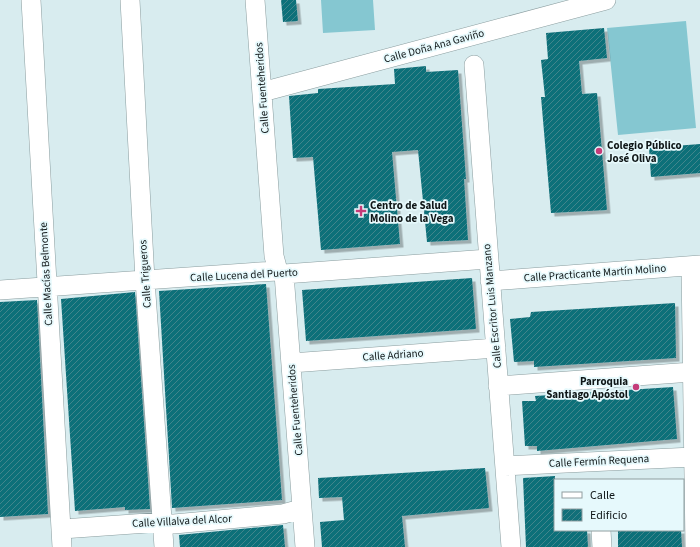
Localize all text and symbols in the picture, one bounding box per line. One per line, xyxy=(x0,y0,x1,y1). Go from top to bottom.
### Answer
street label: Calle Doña Ana Gaviño xyxy=(382,25,486,67)
street label: Calle Fuenteheridos xyxy=(251,41,273,134)
place label: Colegio Público José Oliva xyxy=(607,138,682,166)
marker: Colegio Público José Oliva xyxy=(594,146,604,156)
place label: Centro de Salud Molino de la Vega xyxy=(370,198,454,226)
marker: Centro de Salud Molino de la Vega xyxy=(355,205,367,217)
street label: Calle Macías Belmonte xyxy=(36,221,56,326)
street label: Calle Trigueros xyxy=(135,239,155,309)
street label: Calle Escritor Luis Manzano xyxy=(479,243,505,369)
street label: Calle Practicante Martín Molino xyxy=(523,261,667,285)
street label: Calle Lucena del Puerto xyxy=(190,265,298,285)
street label: Calle Adriano xyxy=(362,345,424,365)
street label: Calle Fuenteheridos xyxy=(284,363,306,456)
place label: Parroquia Santiago Apóstol xyxy=(546,374,629,402)
marker: Parroquia Santiago Apóstol xyxy=(631,382,641,392)
street label: Calle Fermín Requena xyxy=(548,451,650,471)
legend xyxy=(554,479,684,531)
text: Calle xyxy=(590,487,615,504)
text: Edificio xyxy=(590,507,627,524)
street label: Calle Villalva del Alcor xyxy=(132,511,232,531)

